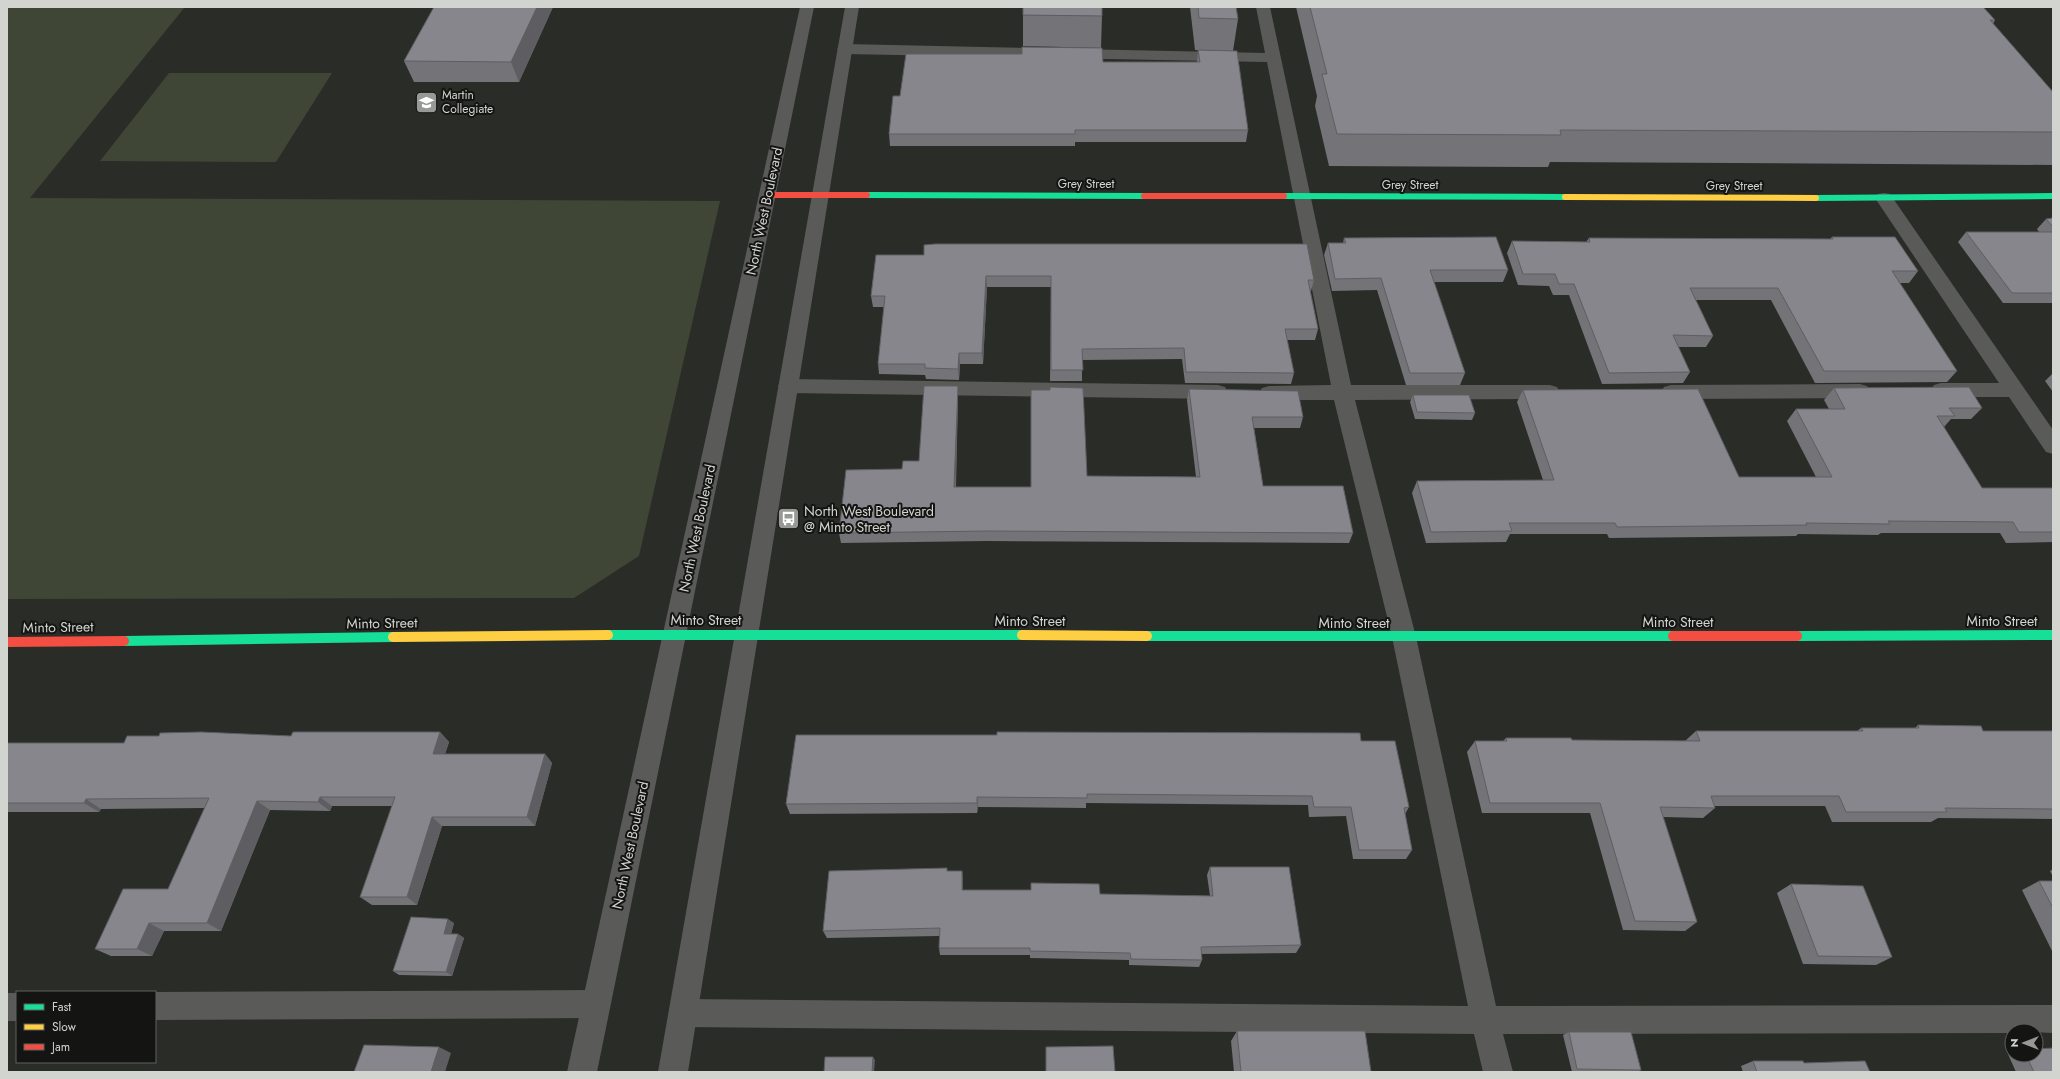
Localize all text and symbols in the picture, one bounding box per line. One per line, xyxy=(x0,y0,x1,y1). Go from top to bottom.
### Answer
place label: Martin Collegiate xyxy=(442,86,493,118)
school or university icon: Martin Collegiate xyxy=(413,89,439,115)
street label: North West Boulevard xyxy=(741,145,787,277)
street label: Grey Street xyxy=(1058,175,1114,193)
street label: Grey Street xyxy=(1382,176,1438,194)
street label: Grey Street xyxy=(1706,177,1762,195)
street label: North West Boulevard xyxy=(674,462,720,594)
place label: North West Boulevard @ Minto Street xyxy=(804,501,934,537)
bus stop icon: North West Boulevard @ Minto Street xyxy=(775,506,801,532)
street label: Minto Street xyxy=(671,610,742,630)
street label: Minto Street xyxy=(995,611,1066,631)
street label: Minto Street xyxy=(1967,611,2038,631)
street label: Minto Street xyxy=(346,612,418,634)
street label: Minto Street xyxy=(1643,612,1714,632)
street label: Minto Street xyxy=(1319,613,1390,633)
street label: Minto Street xyxy=(22,616,94,638)
street label: North West Boulevard xyxy=(607,779,653,911)
legend xyxy=(16,991,156,1063)
text: Fast xyxy=(52,998,71,1016)
text: Slow xyxy=(52,1018,77,1036)
north arrow xyxy=(2004,1023,2044,1063)
text: Jam xyxy=(50,1038,70,1056)
text: N xyxy=(2006,1039,2022,1047)

